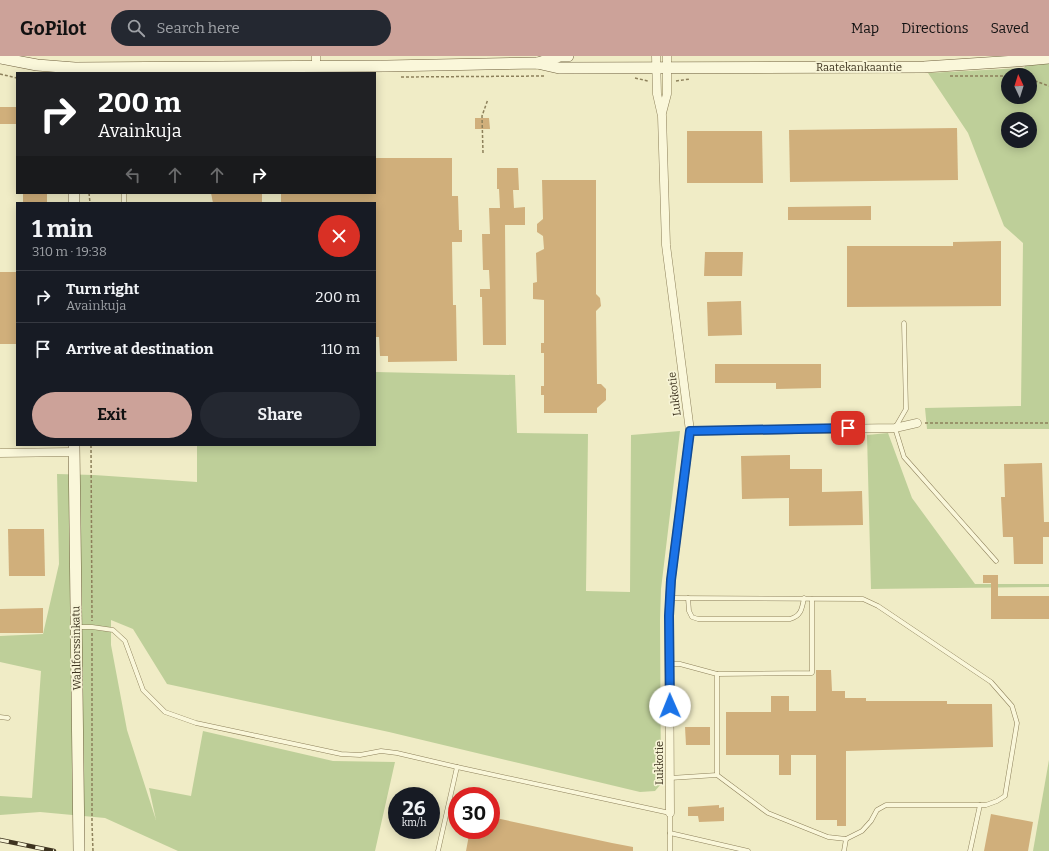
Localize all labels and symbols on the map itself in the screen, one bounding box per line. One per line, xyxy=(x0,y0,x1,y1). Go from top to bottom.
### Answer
street label: Raatekankaantie xyxy=(816,61,902,74)
north arrow xyxy=(1001,68,1037,104)
street label: Lukkotie xyxy=(665,371,684,417)
pin xyxy=(831,411,865,445)
street label: Wahlforssinkatu xyxy=(69,605,84,690)
position arrow xyxy=(649,685,691,727)
street label: Lukkotie xyxy=(653,741,666,785)
speed limit sign: 30 xyxy=(448,787,500,839)

